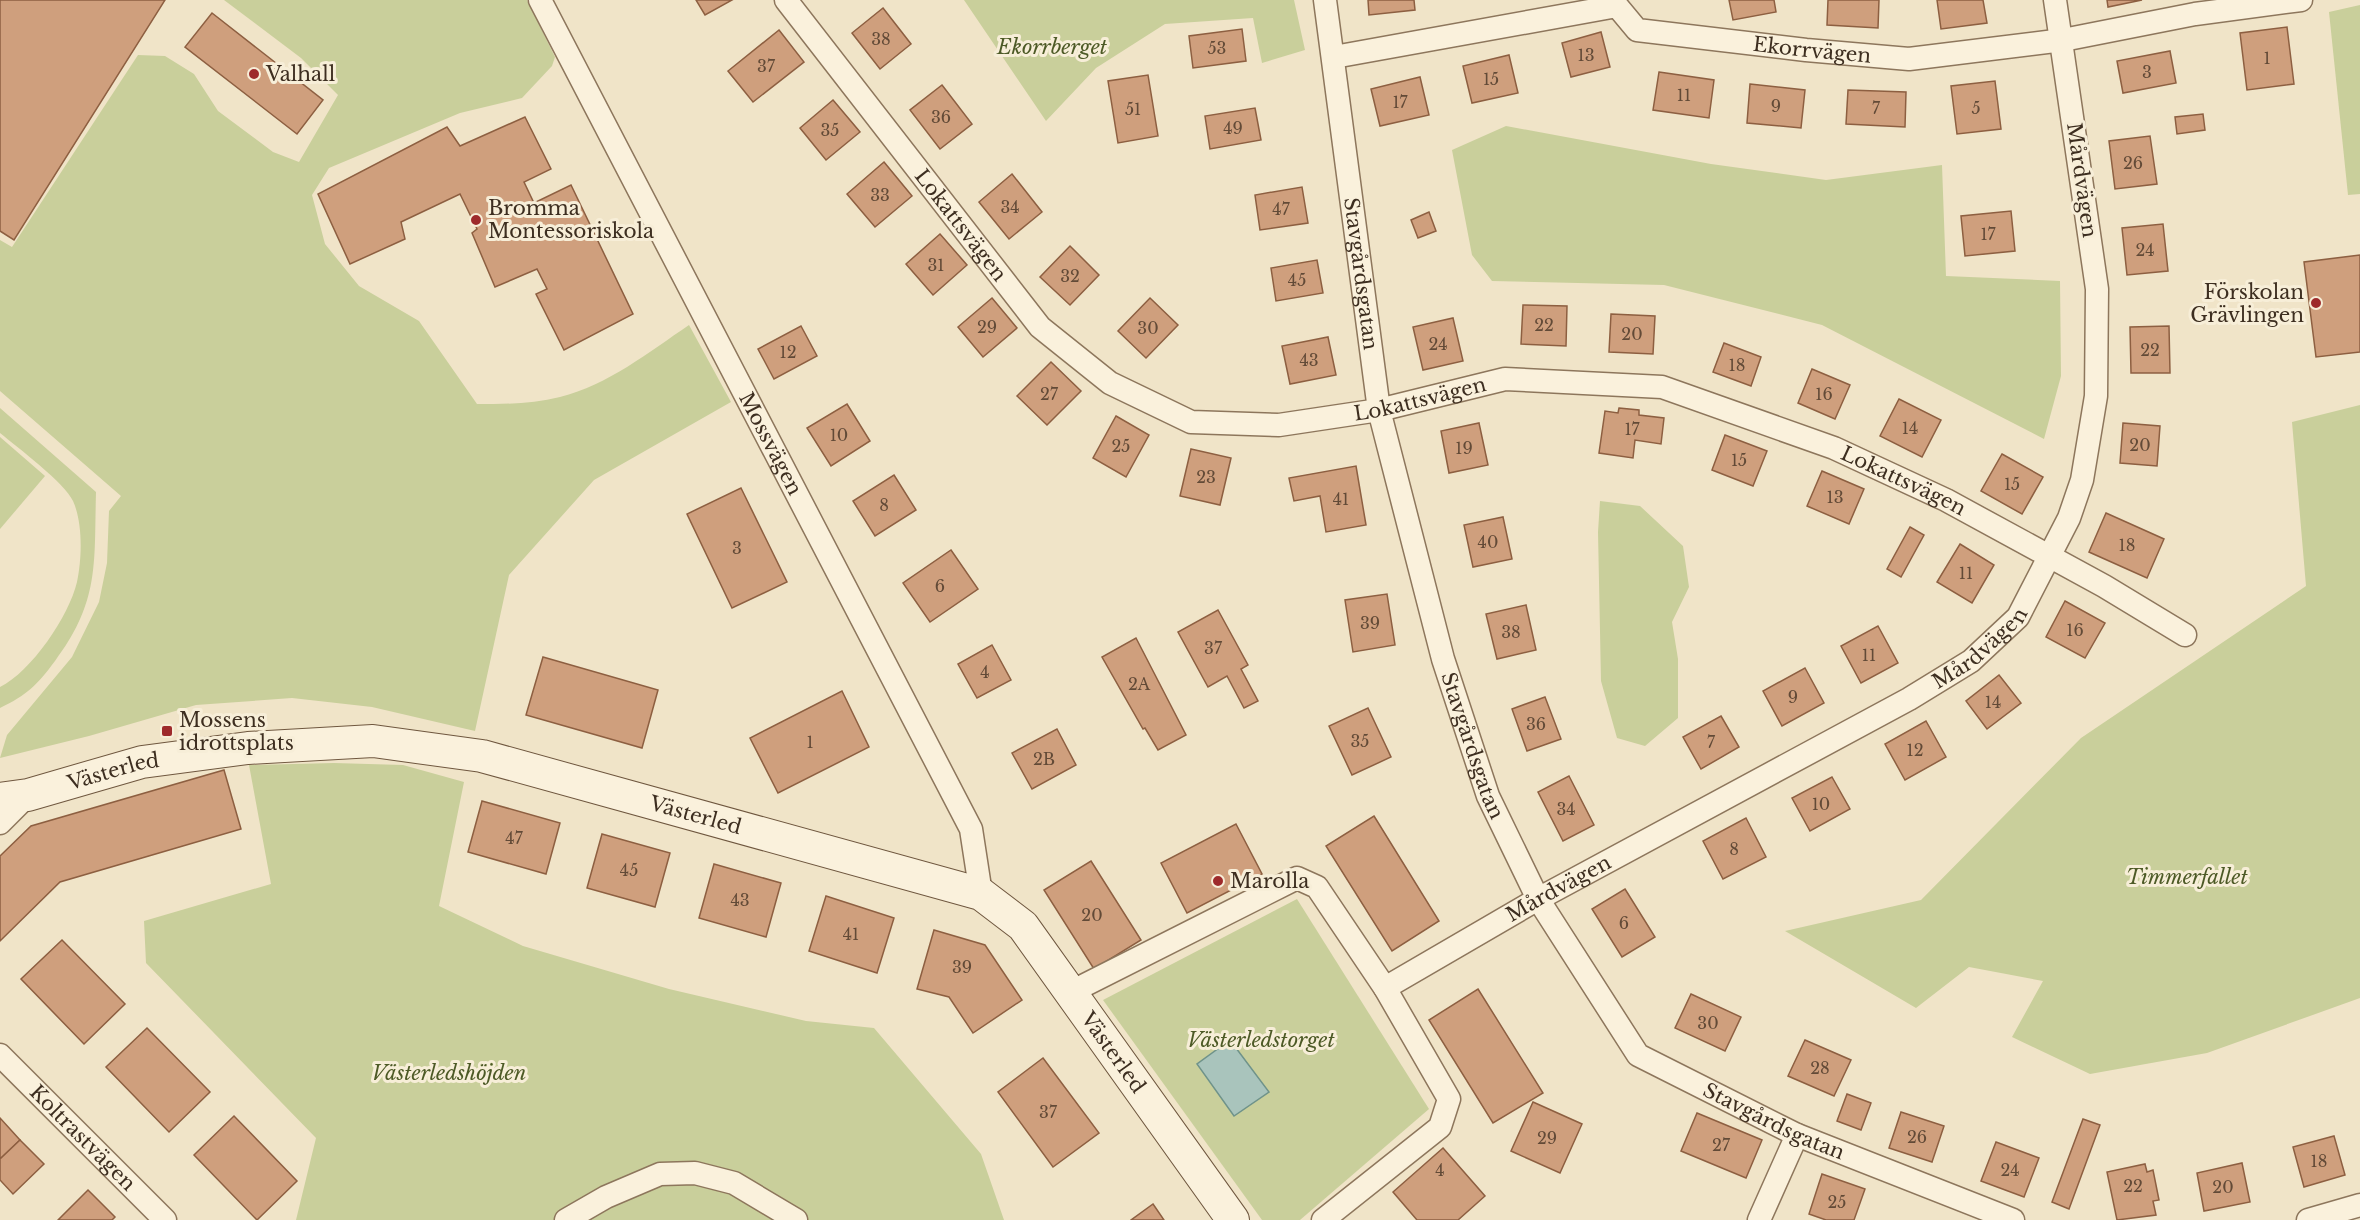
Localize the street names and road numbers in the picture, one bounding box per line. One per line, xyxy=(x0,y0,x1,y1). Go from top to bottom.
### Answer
street label: Ekorrvägen xyxy=(1752,32,1872,68)
street label: Mårdvägen xyxy=(2062,121,2102,239)
street label: Lokattsvägen xyxy=(910,164,1012,286)
street label: Stavgårdsgatan xyxy=(1339,196,1383,351)
street label: Lokattsvägen xyxy=(1352,372,1489,426)
street label: Mossvägen xyxy=(734,388,807,499)
street label: Lokattsvägen xyxy=(1837,441,1970,521)
street label: Mårdvägen xyxy=(1928,604,2033,694)
street label: Stavgårdsgatan xyxy=(1436,669,1509,823)
street label: Västerled xyxy=(64,748,161,795)
street label: Västerled xyxy=(646,791,744,839)
street label: Mårdvägen xyxy=(1502,850,1615,927)
street label: Västerled xyxy=(1076,1006,1150,1098)
street label: Stavgårdsgatan xyxy=(1699,1078,1848,1165)
street label: Koltrastvägen xyxy=(25,1080,141,1196)

